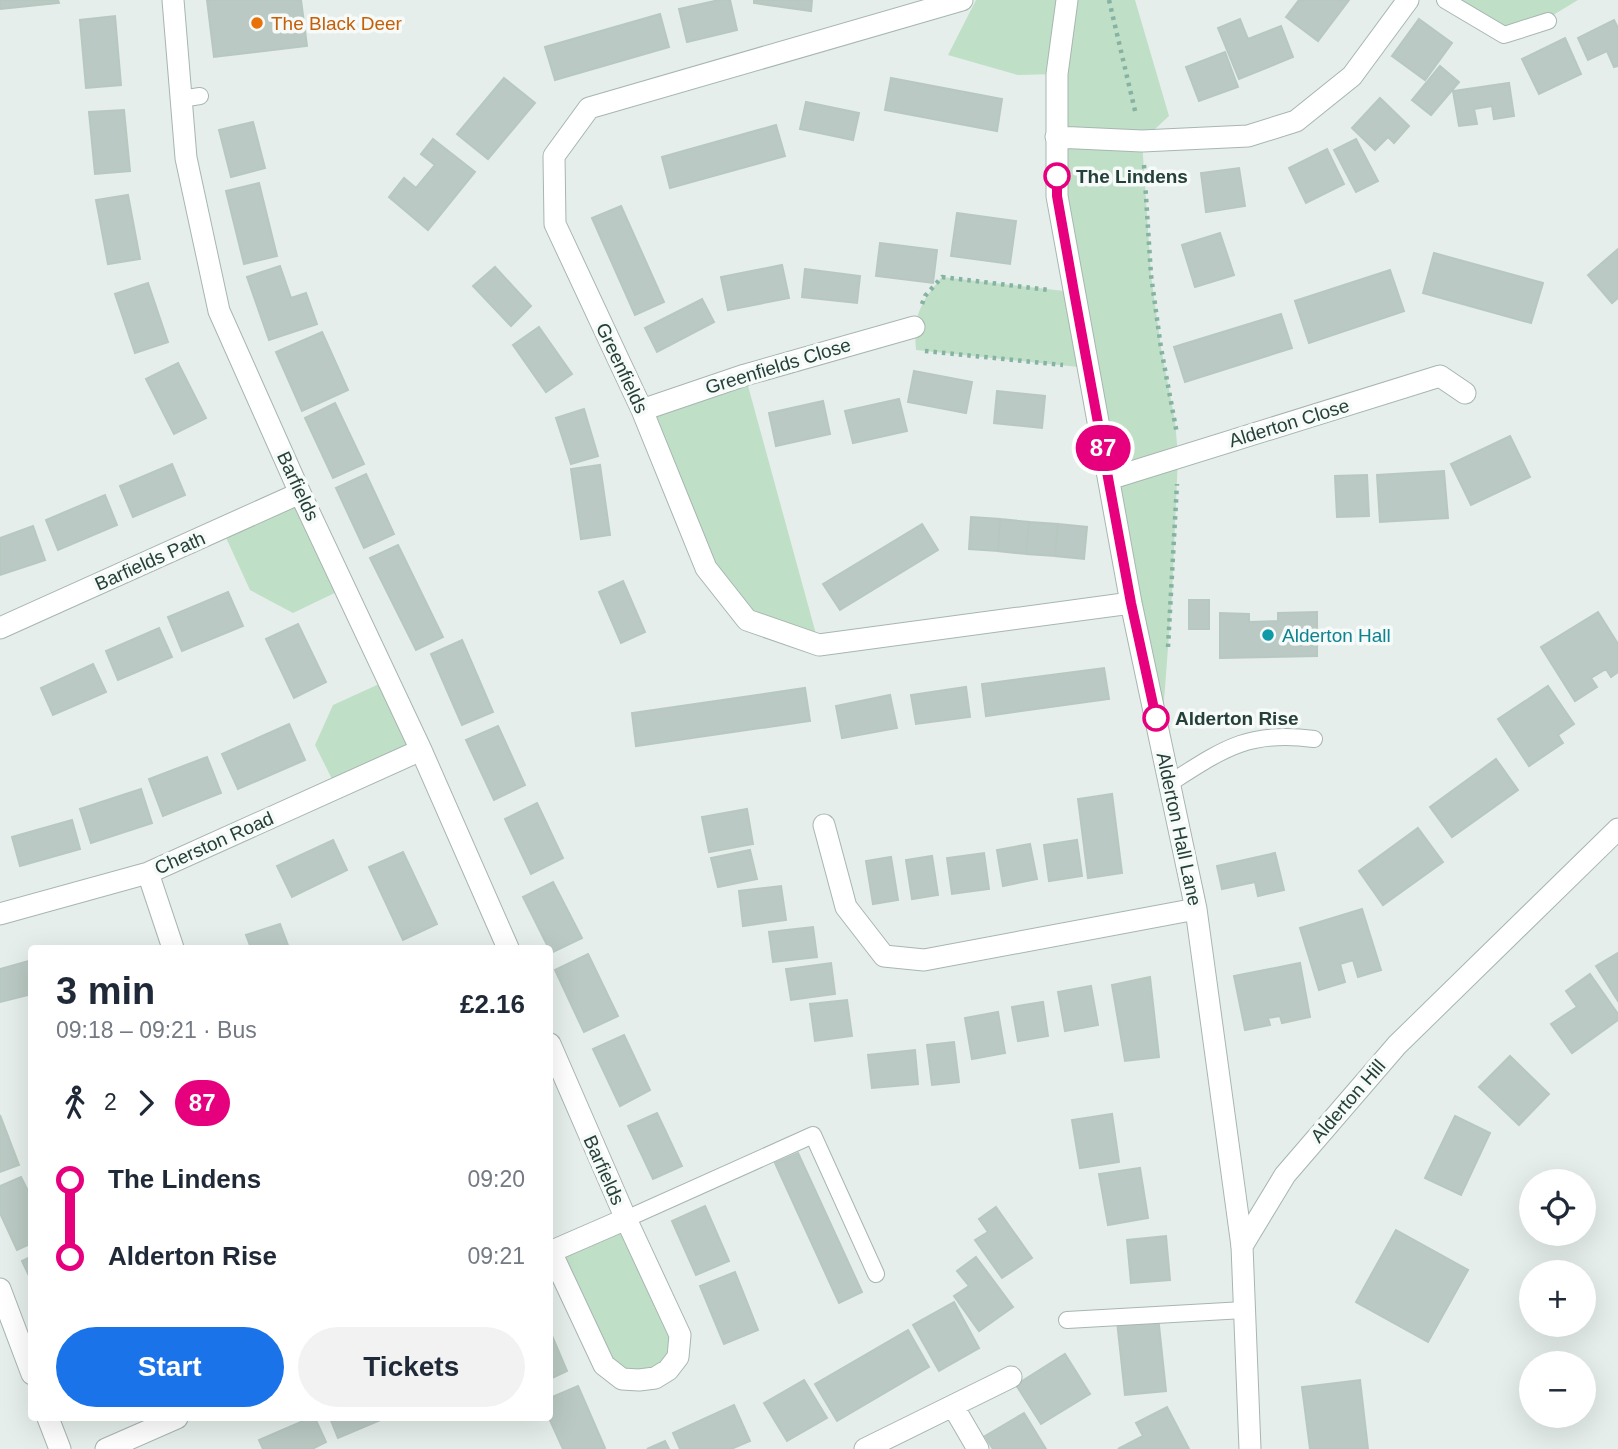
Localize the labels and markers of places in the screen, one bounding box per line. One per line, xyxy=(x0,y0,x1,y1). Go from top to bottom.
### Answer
place label: The Black Deer xyxy=(271,13,403,34)
marker: The Black Deer xyxy=(249,15,265,31)
marker: The Lindens xyxy=(1044,163,1070,189)
place label: The Lindens xyxy=(1076,166,1188,187)
place label: Alderton Hall xyxy=(1282,625,1391,646)
marker: Alderton Hall xyxy=(1260,627,1276,643)
marker: Alderton Rise xyxy=(1143,705,1169,731)
place label: Alderton Rise xyxy=(1175,708,1299,729)

